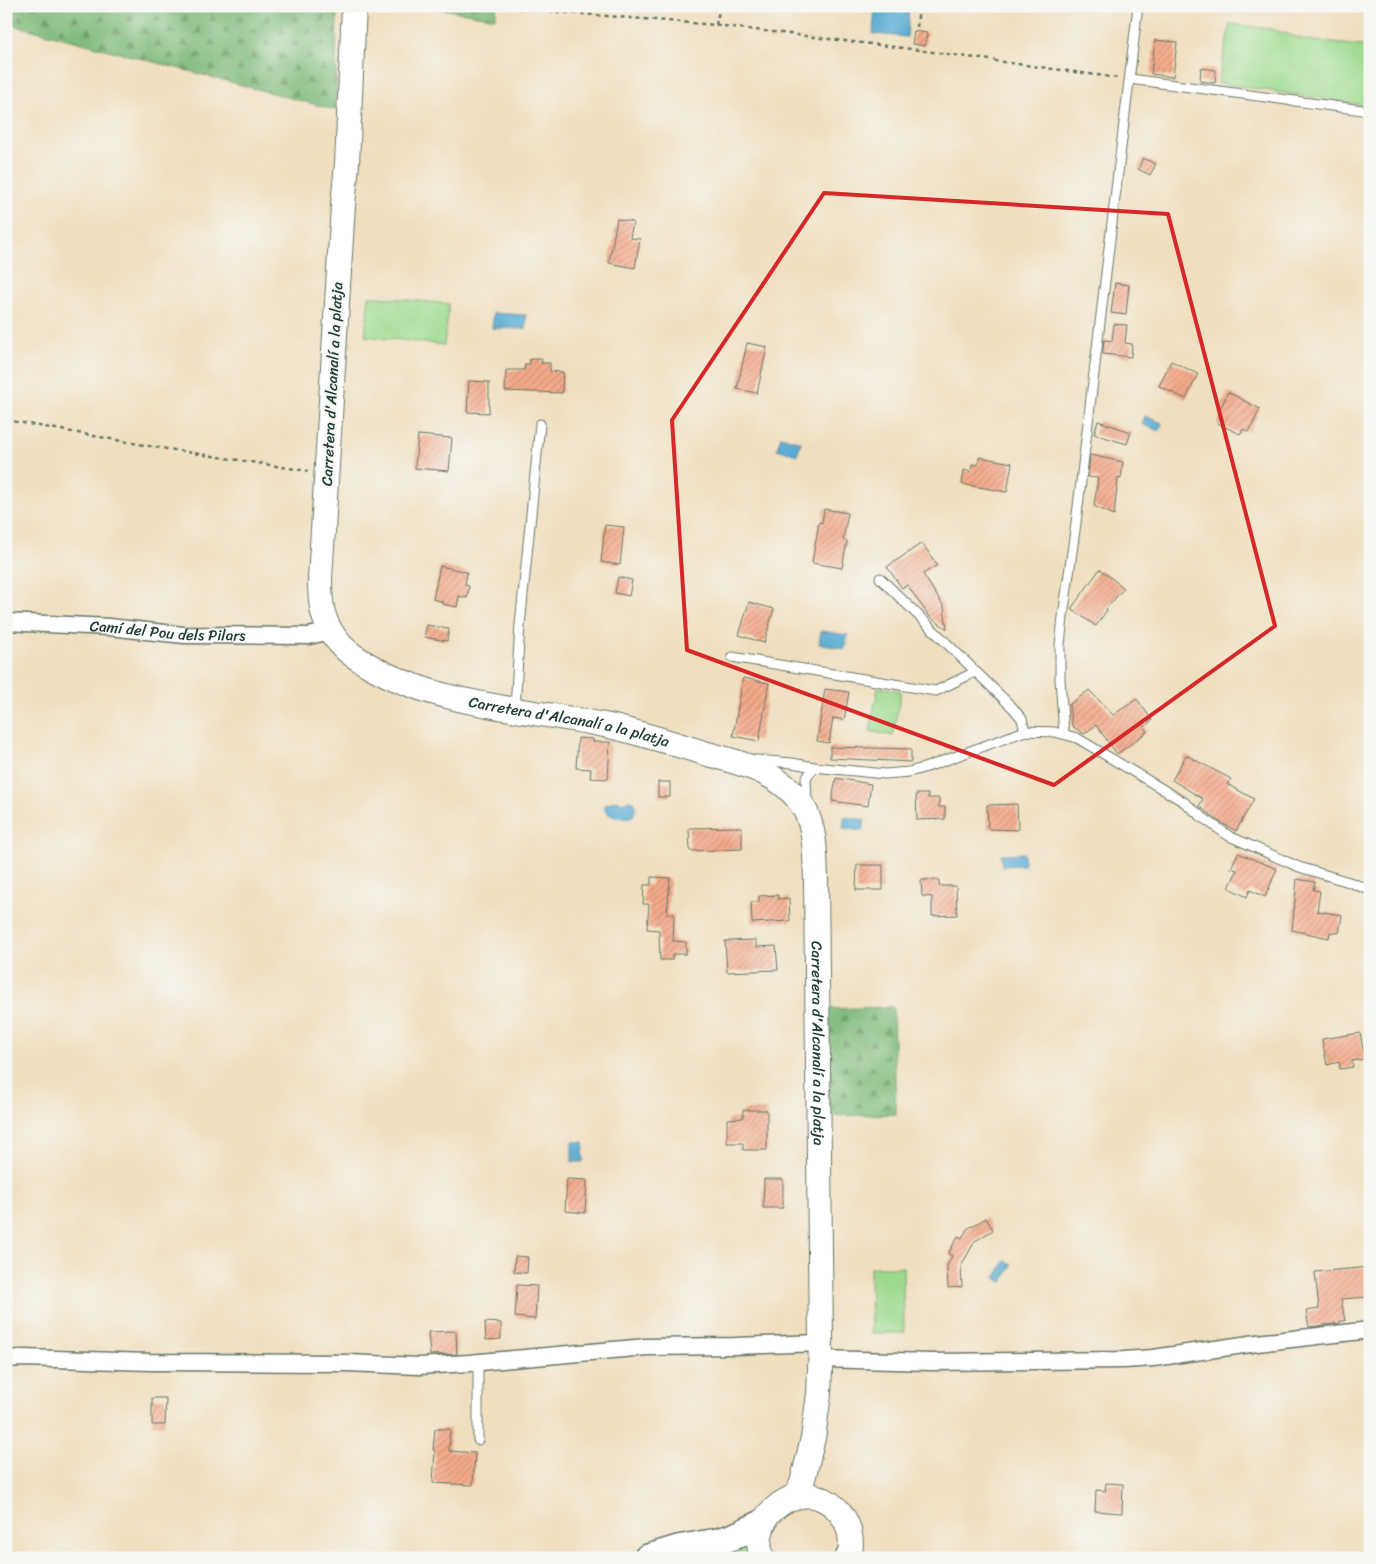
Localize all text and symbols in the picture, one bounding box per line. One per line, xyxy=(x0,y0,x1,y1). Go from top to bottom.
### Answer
street label: Carretera d'Alcanalí a la platja xyxy=(314,281,350,487)
street label: Camí del Pou dels Pilars xyxy=(89,613,246,648)
street label: Carretera d'Alcanalí a la platja xyxy=(466,689,673,755)
street label: Carretera d'Alcanalí a la platja xyxy=(804,941,832,1146)

